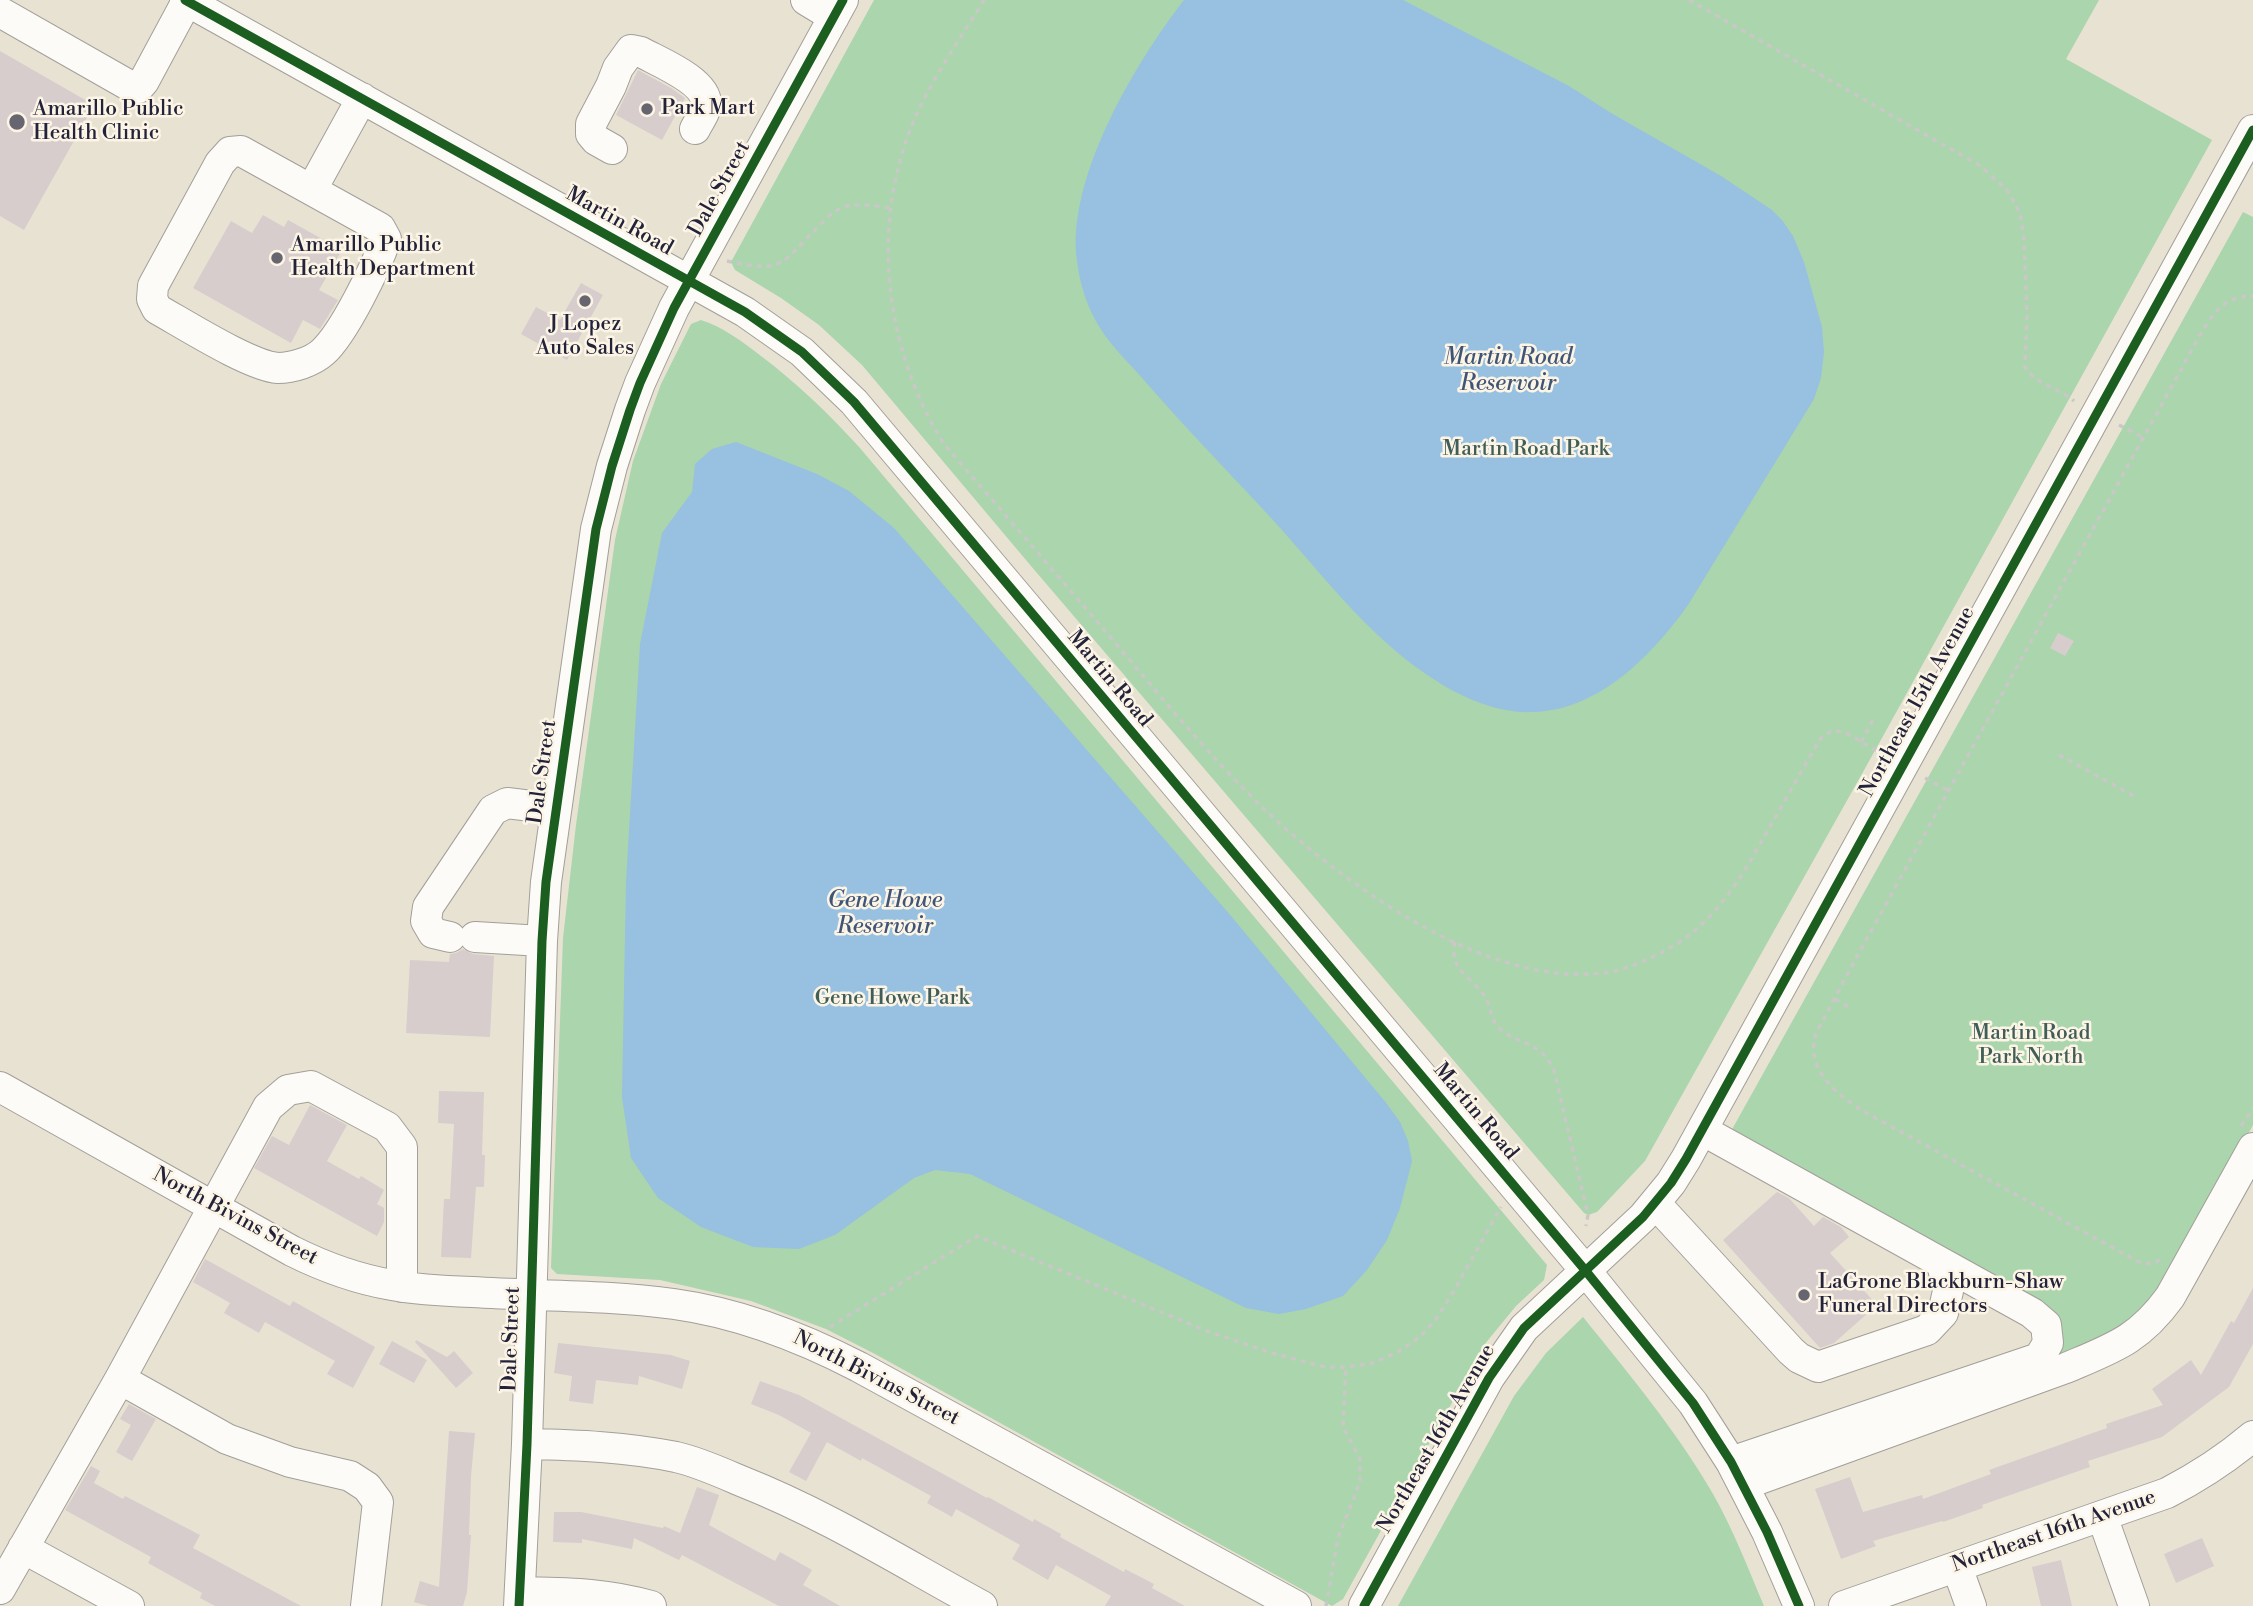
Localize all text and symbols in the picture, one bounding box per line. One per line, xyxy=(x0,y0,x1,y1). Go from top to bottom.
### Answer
place label: Park Mart xyxy=(661,96,755,122)
place label: Amarillo Public Health Clinic xyxy=(33,97,184,147)
marker: Park Mart xyxy=(639,101,655,117)
marker: Amarillo Public Health Clinic xyxy=(7,112,27,132)
street label: Dale Street xyxy=(683,137,757,241)
street label: Martin Road xyxy=(561,182,677,262)
place label: Amarillo Public Health Department xyxy=(291,233,476,283)
marker: Amarillo Public Health Department xyxy=(269,250,285,266)
marker: J Lopez Auto Sales xyxy=(577,293,593,309)
place label: J Lopez Auto Sales xyxy=(536,312,634,362)
water label: Martin Road Reservoir xyxy=(1444,344,1572,398)
park label: Martin Road Park xyxy=(1443,437,1609,463)
street label: Northeast 15th Avenue xyxy=(1855,602,1981,802)
street label: Martin Road xyxy=(1061,625,1157,733)
street label: Dale Street xyxy=(523,718,563,826)
water label: Gene Howe Reservoir xyxy=(828,887,942,941)
park label: Gene Howe Park xyxy=(815,986,969,1012)
park label: Martin Road Park North xyxy=(1972,1021,2090,1071)
street label: Martin Road xyxy=(1427,1058,1523,1166)
street label: North Bivins Street xyxy=(148,1163,322,1271)
place label: LaGrone Blackburn-Shaw Funeral Directors xyxy=(1818,1270,2063,1320)
street label: Dale Street xyxy=(498,1286,526,1392)
marker: LaGrone Blackburn-Shaw Funeral Directors xyxy=(1796,1287,1812,1303)
street label: North Bivins Street xyxy=(789,1326,963,1432)
street label: Northeast 16th Avenue xyxy=(1373,1340,1501,1538)
street label: Northeast 16th Avenue xyxy=(1949,1485,2159,1579)

